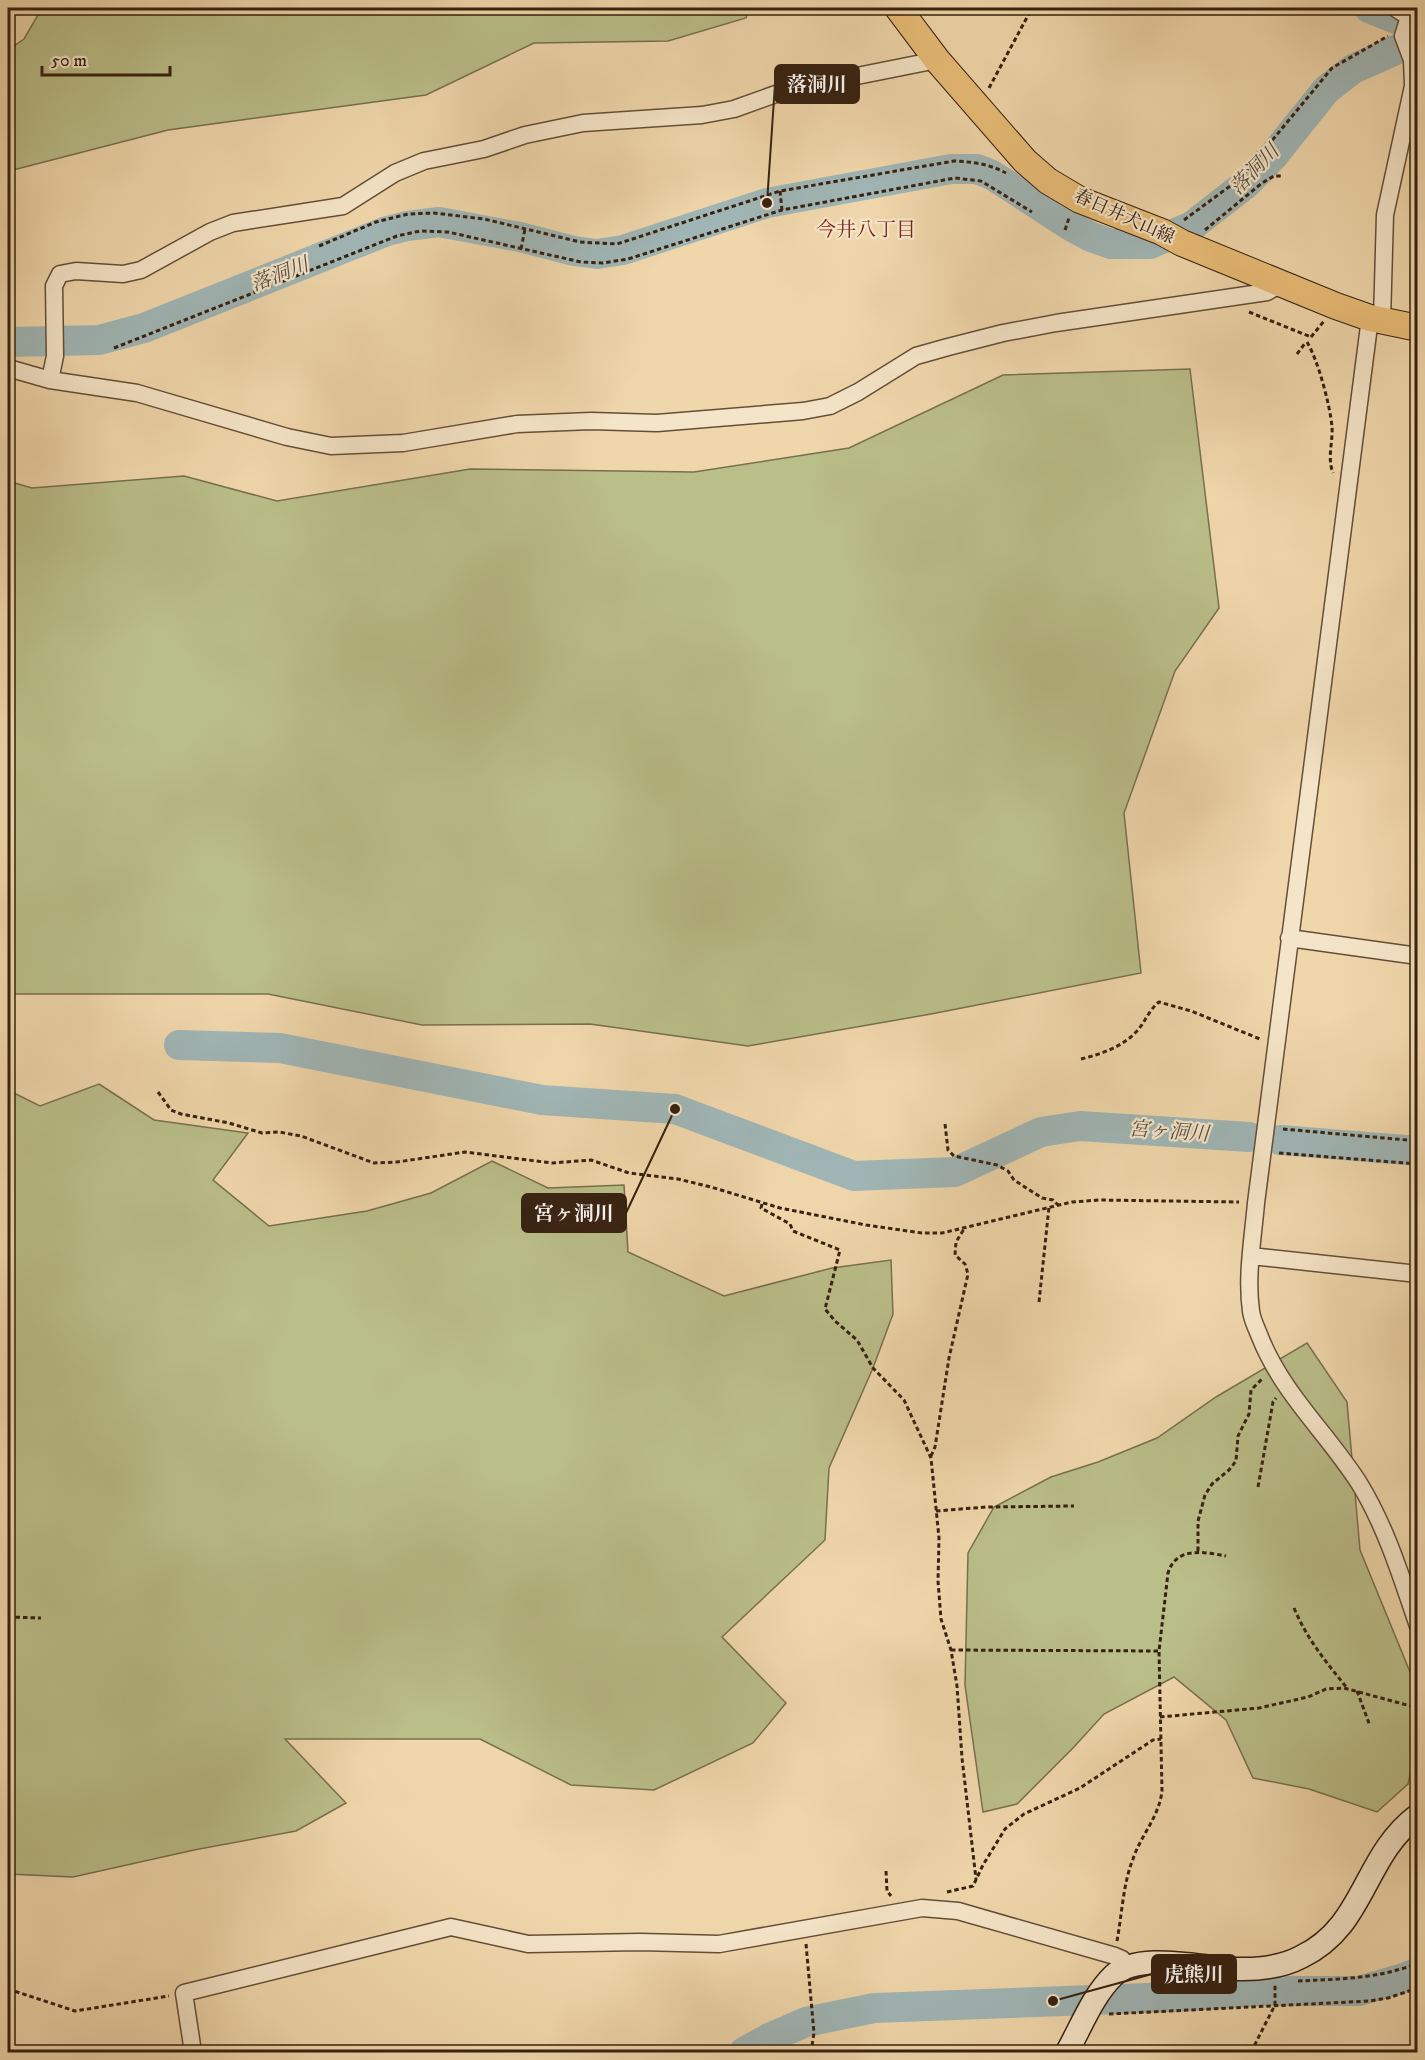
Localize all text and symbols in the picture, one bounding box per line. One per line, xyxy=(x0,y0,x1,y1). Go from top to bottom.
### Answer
scale bar xyxy=(42,39,170,77)
text: 50 m xyxy=(51,50,87,72)
callout: 落洞川 xyxy=(775,65,859,103)
text: 落洞川 xyxy=(787,73,847,98)
water label: 落洞川 xyxy=(1225,138,1286,200)
street label: 春日井犬山線 xyxy=(1070,185,1178,249)
district label: 今井八丁目 xyxy=(816,218,916,243)
water label: 落洞川 xyxy=(248,252,314,297)
water label: 宮ヶ洞川 xyxy=(1128,1117,1212,1147)
callout: 宮ヶ洞川 xyxy=(522,1194,626,1232)
text: 宮ヶ洞川 xyxy=(534,1202,614,1227)
callout: 虎熊川 xyxy=(1152,1955,1236,1993)
text: 虎熊川 xyxy=(1164,1963,1224,1988)

